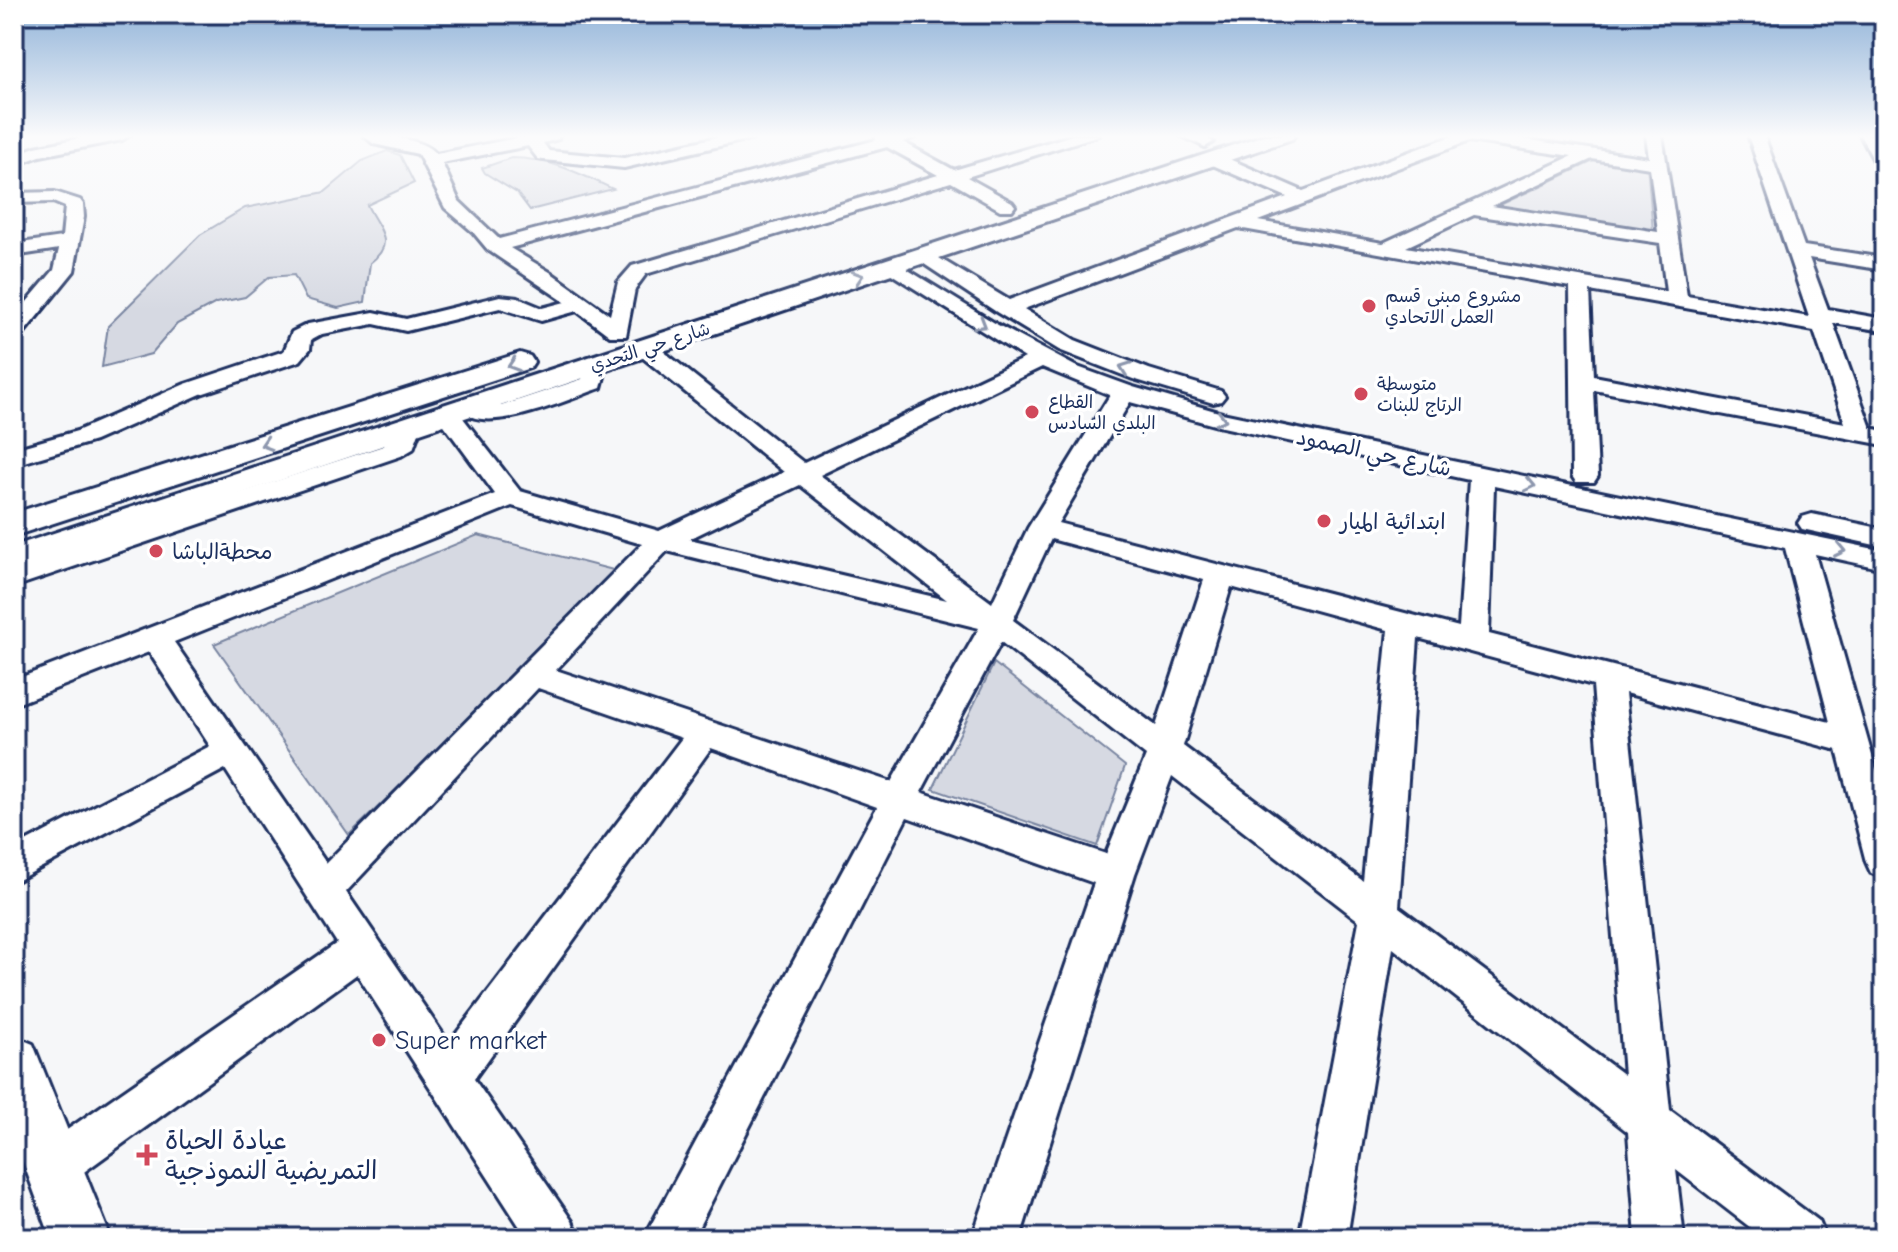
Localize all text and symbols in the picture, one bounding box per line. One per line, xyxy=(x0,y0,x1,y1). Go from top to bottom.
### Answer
one-way arrow xyxy=(851,271,865,287)
place label: مشروع مبنى قسم العمل الاتحادي xyxy=(1385,286,1521,330)
marker: مشروع مبنى قسم العمل الاتحادي xyxy=(1360,297,1378,315)
one-way arrow xyxy=(972,314,987,329)
street label: شارع حي التحدي xyxy=(587,318,714,382)
one-way arrow xyxy=(507,355,521,371)
one-way arrow xyxy=(1119,362,1133,378)
place label: متوسطة الرتاج للبنات xyxy=(1377,374,1462,417)
marker: متوسطة الرتاج للبنات xyxy=(1352,385,1370,403)
place label: القطاع البلدي السادس xyxy=(1048,392,1156,436)
marker: القطاع البلدي السادس xyxy=(1023,403,1041,421)
one-way arrow xyxy=(1214,410,1228,427)
street label: شارع حي الصمود xyxy=(1293,424,1454,488)
one-way arrow xyxy=(259,435,273,451)
one-way arrow xyxy=(1523,476,1537,493)
place label: ابتدائية الميار xyxy=(1338,509,1446,535)
marker: ابتدائية الميار xyxy=(1315,512,1333,530)
place label: محطةالباشا xyxy=(172,539,272,565)
one-way arrow xyxy=(1833,541,1846,558)
marker: محطةالباشا xyxy=(147,542,165,560)
place label: Super market xyxy=(395,1026,548,1056)
marker: Super market xyxy=(370,1031,388,1049)
place label: عيادة الحياة التمريضية النموذجية xyxy=(165,1126,377,1187)
marker: عيادة الحياة التمريضية النموذجية xyxy=(136,1144,158,1166)

